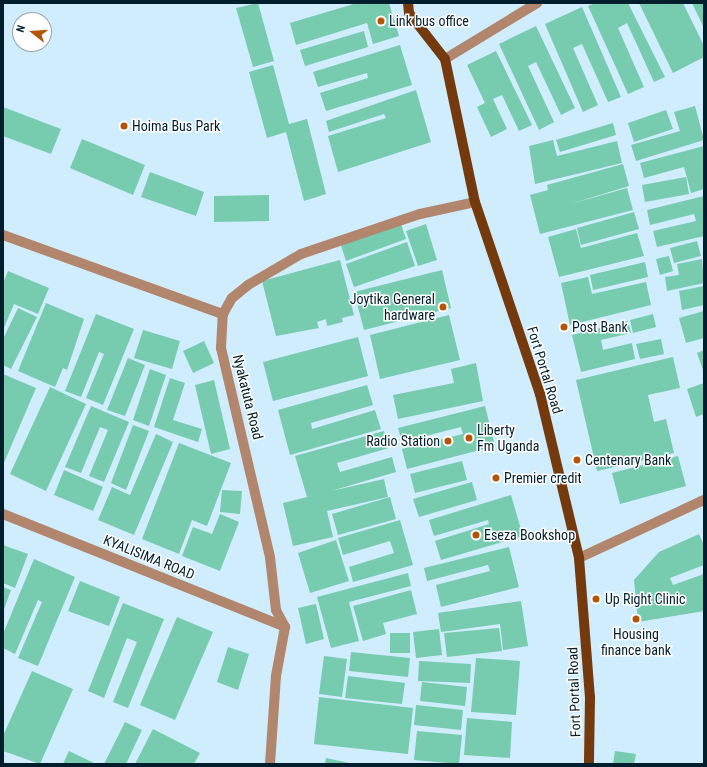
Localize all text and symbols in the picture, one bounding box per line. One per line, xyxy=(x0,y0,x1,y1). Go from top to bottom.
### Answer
north arrow xyxy=(12,12,52,52)
place label: Link bus office xyxy=(389,13,469,29)
marker: Link bus office xyxy=(376,16,386,26)
text: N xyxy=(14,24,28,34)
place label: Hoima Bus Park xyxy=(132,118,220,134)
marker: Hoima Bus Park xyxy=(119,121,129,131)
place label: Joytika General hardware xyxy=(350,291,435,324)
marker: Joytika General hardware xyxy=(438,302,448,312)
place label: Post Bank xyxy=(572,319,628,335)
marker: Post Bank xyxy=(559,322,569,332)
street label: Fort Portal Road xyxy=(524,324,566,416)
street label: Nyakatuta Road xyxy=(229,353,267,441)
place label: Liberty Fm Uganda xyxy=(477,422,539,454)
place label: Radio Station xyxy=(366,433,440,449)
marker: Liberty Fm Uganda xyxy=(464,433,474,443)
marker: Radio Station xyxy=(443,436,453,446)
place label: Centenary Bank xyxy=(585,452,671,468)
marker: Centenary Bank xyxy=(572,455,582,465)
place label: Premier credit xyxy=(504,470,582,486)
marker: Premier credit xyxy=(491,473,501,483)
place label: Eseza Bookshop xyxy=(484,527,575,543)
marker: Eseza Bookshop xyxy=(471,530,481,540)
street label: KYALISIMA ROAD xyxy=(101,531,197,583)
place label: Up Right Clinic xyxy=(605,591,685,607)
marker: Up Right Clinic xyxy=(590,593,602,605)
marker: Housing finance bank xyxy=(631,614,641,624)
place label: Housing finance bank xyxy=(601,626,671,658)
street label: Fort Portal Road xyxy=(564,647,584,737)

